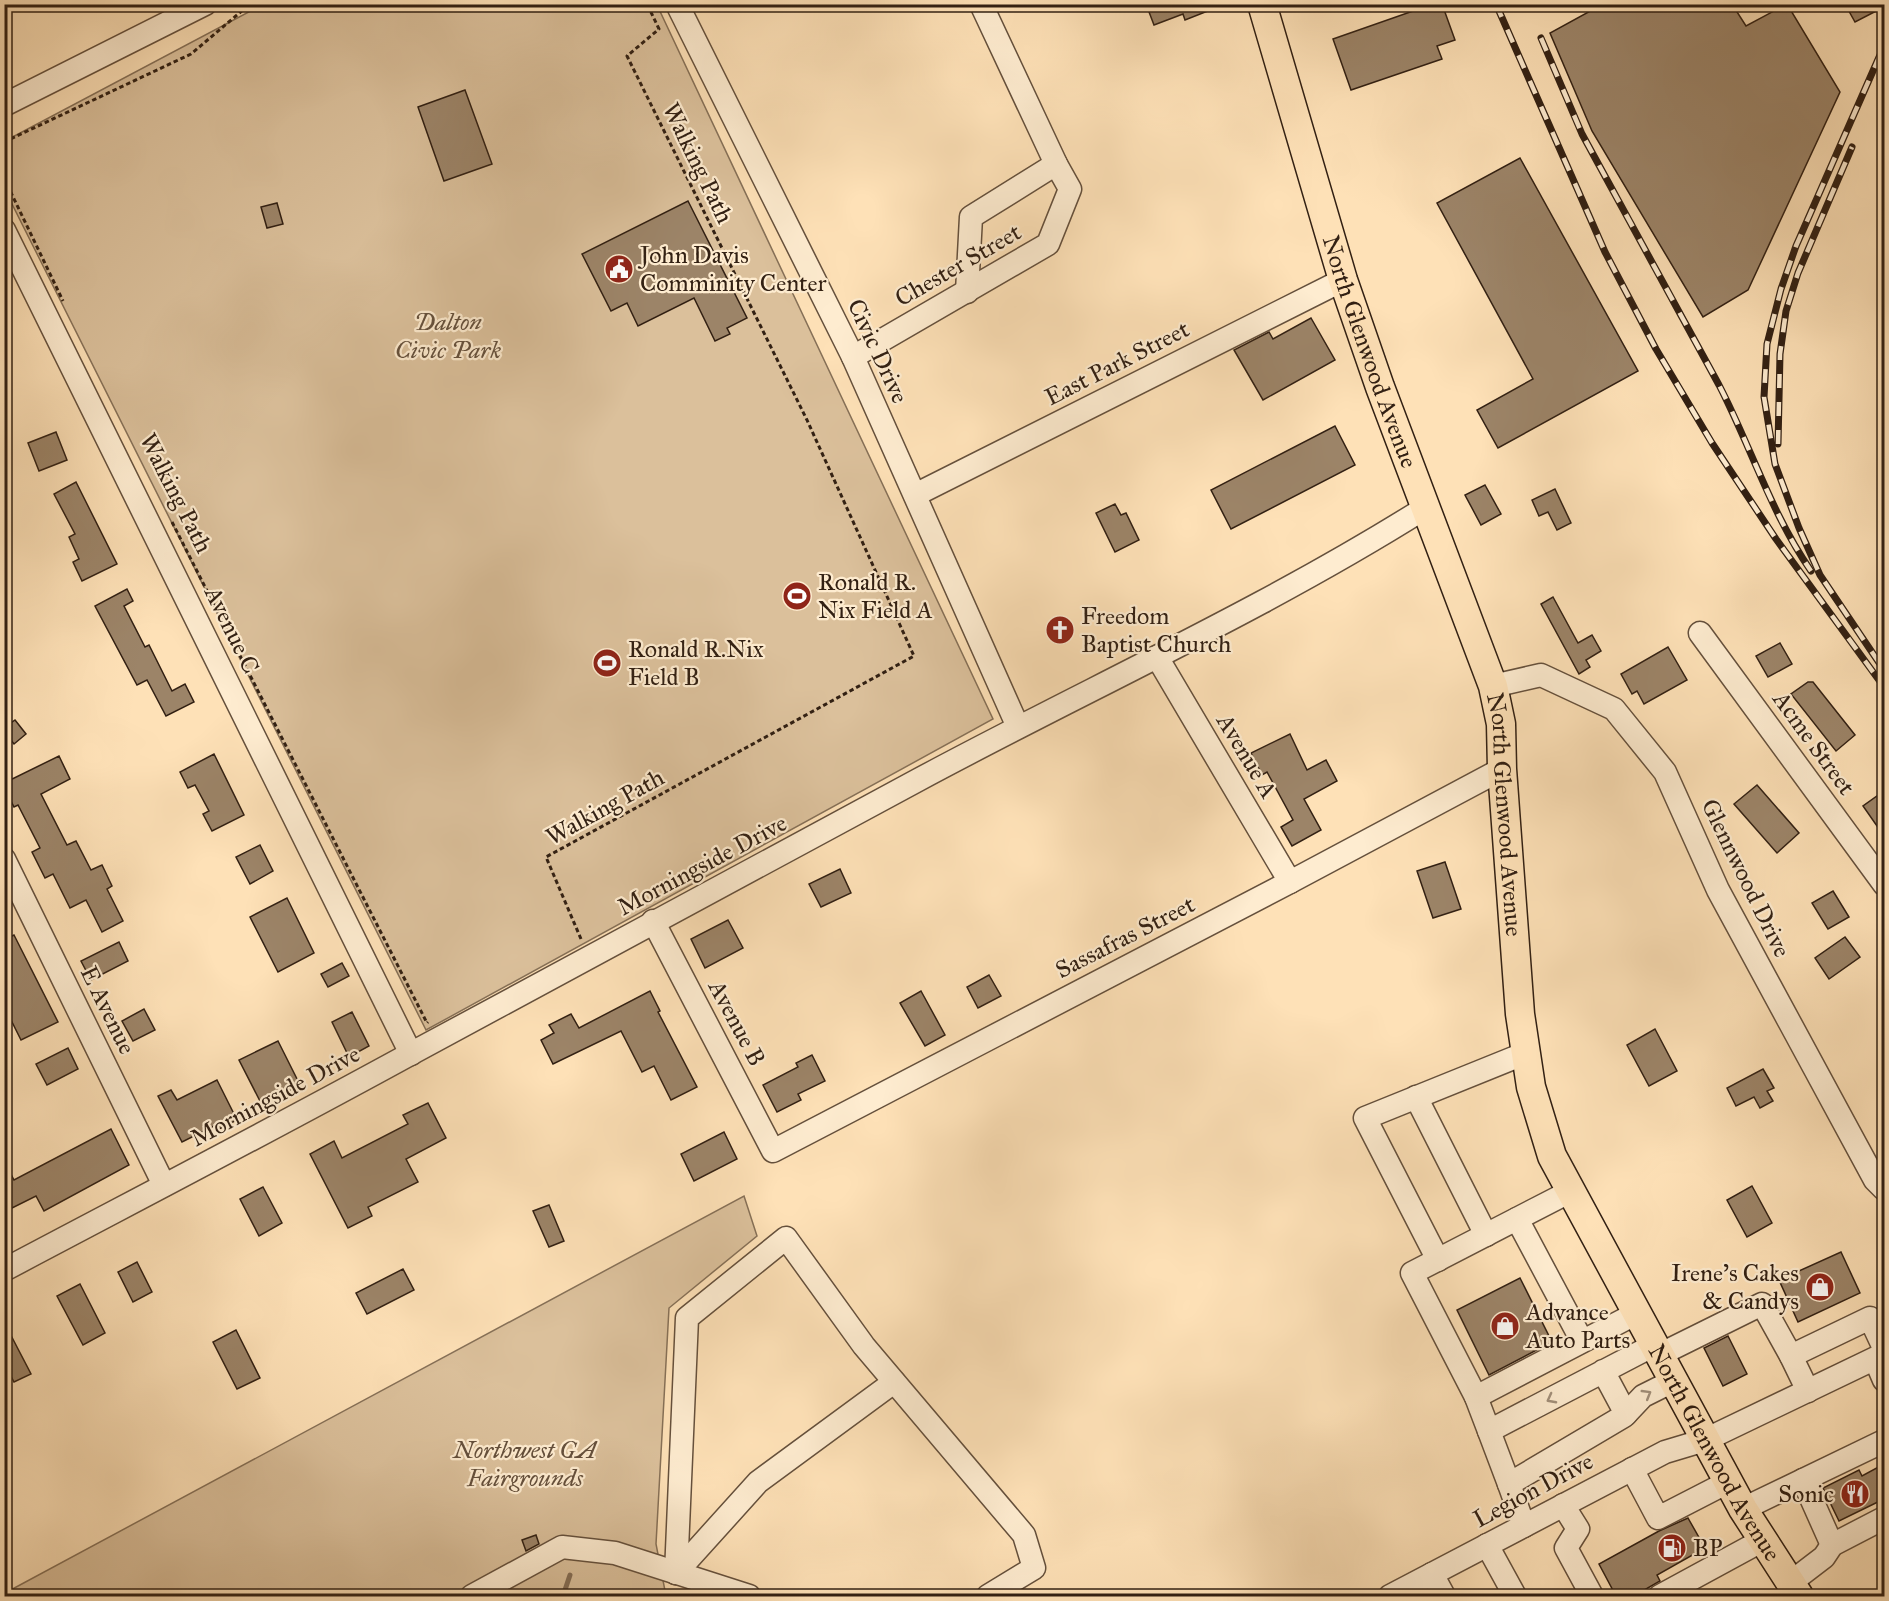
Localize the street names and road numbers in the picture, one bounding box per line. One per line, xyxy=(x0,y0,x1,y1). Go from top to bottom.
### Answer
street label: Walking Path xyxy=(656,98,740,228)
street label: Chester Street xyxy=(890,217,1027,313)
street label: North Glenwood Avenue xyxy=(1316,232,1424,472)
street label: Civic Drive xyxy=(841,294,915,408)
street label: East Park Street xyxy=(1040,314,1195,412)
street label: Walking Path xyxy=(133,428,219,558)
street label: Avenue C xyxy=(198,580,266,679)
street label: Acme Street xyxy=(1766,684,1862,801)
street label: North Glenwood Avenue xyxy=(1480,690,1529,937)
street label: Avenue A xyxy=(1210,707,1284,804)
street label: Walking Path xyxy=(541,762,669,852)
street label: Glennwood Drive xyxy=(1695,794,1797,962)
street label: Morningside Drive xyxy=(612,808,792,922)
street label: Sassafras Street xyxy=(1050,889,1200,985)
street label: E Avenue xyxy=(74,961,142,1059)
street label: Avenue B xyxy=(701,974,772,1071)
street label: Morningside Drive xyxy=(185,1039,365,1153)
street label: North Glenwood Avenue xyxy=(1642,1339,1787,1567)
street label: Legion Drive xyxy=(1468,1446,1598,1534)

